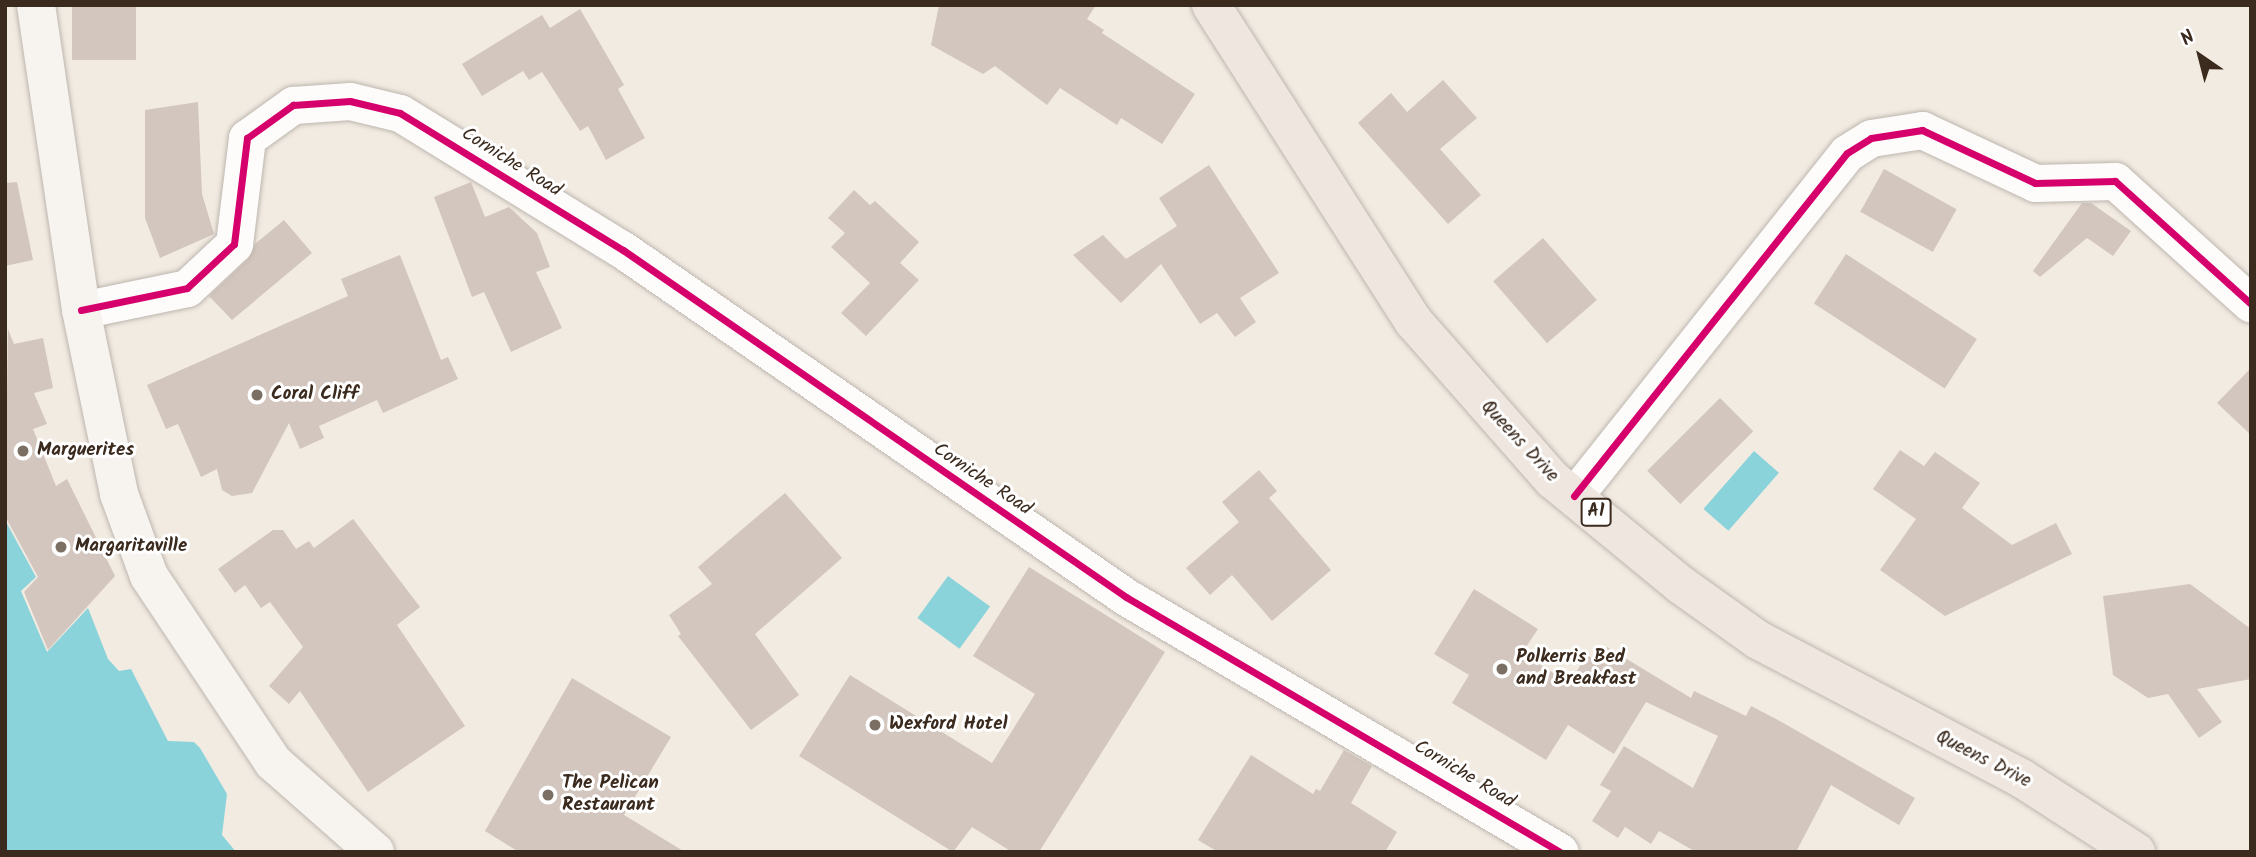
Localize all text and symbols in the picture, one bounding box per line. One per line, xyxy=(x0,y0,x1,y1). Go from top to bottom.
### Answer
north arrow xyxy=(2165,21,2235,91)
text: N xyxy=(2174,23,2201,55)
street label: Corniche Road xyxy=(457,123,565,203)
place label: Coral Cliff xyxy=(271,384,359,406)
marker: Coral Cliff xyxy=(249,387,265,403)
street label: Queens Drive xyxy=(1475,396,1563,488)
street label: Corniche Road xyxy=(928,439,1036,521)
place label: Marguerites xyxy=(37,440,134,462)
marker: Marguerites xyxy=(15,443,31,459)
road number: A1 xyxy=(1580,498,1612,526)
place label: Margaritaville xyxy=(75,536,187,558)
marker: Margaritaville xyxy=(53,539,69,555)
place label: Polkerris Bed and Breakfast xyxy=(1516,647,1636,691)
marker: Polkerris Bed and Breakfast xyxy=(1494,661,1510,677)
place label: Wexford Hotel xyxy=(889,714,1007,736)
marker: Wexford Hotel xyxy=(867,717,883,733)
street label: Queens Drive xyxy=(1932,726,2034,794)
street label: Corniche Road xyxy=(1409,736,1519,814)
place label: The Pelican Restaurant xyxy=(562,773,659,817)
marker: The Pelican Restaurant xyxy=(540,787,556,803)

